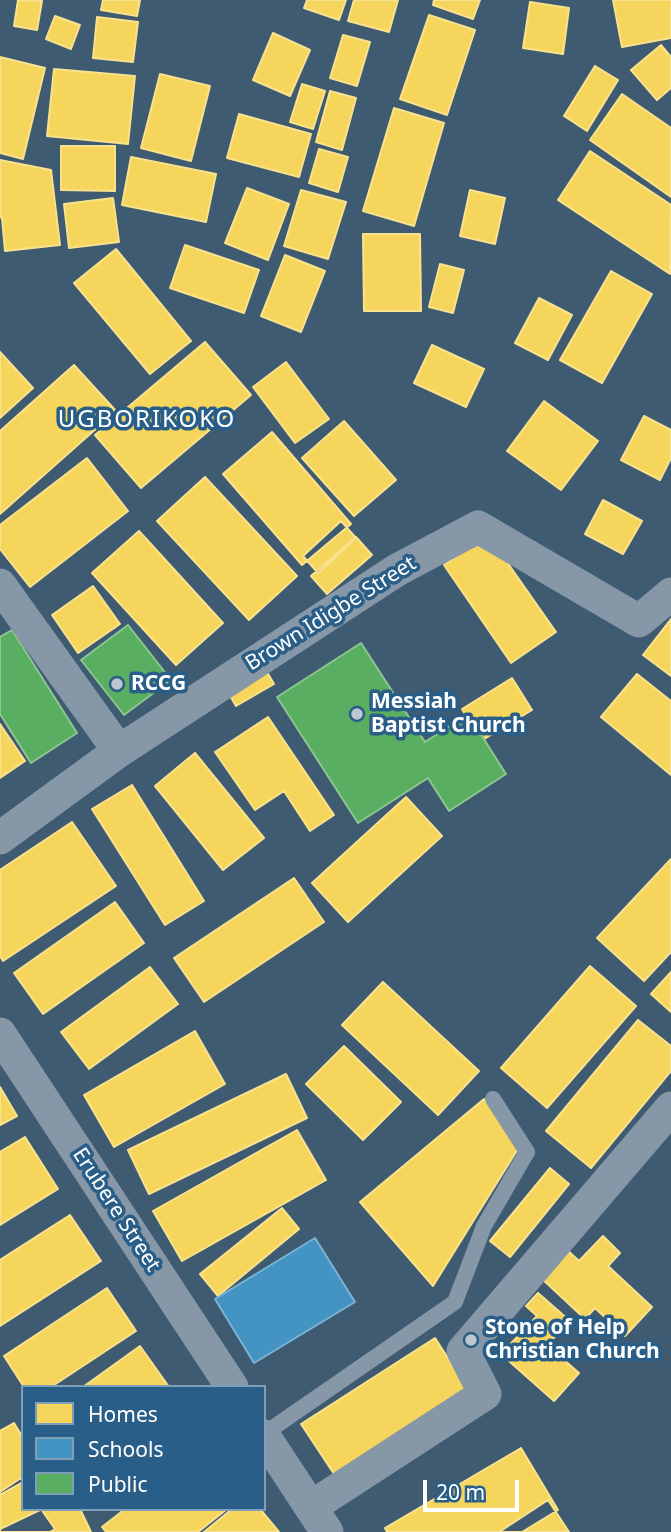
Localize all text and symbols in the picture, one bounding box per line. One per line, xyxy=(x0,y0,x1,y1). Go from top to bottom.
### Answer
district label: UGBORIKOKO xyxy=(59,406,235,434)
street label: Brown Idigbe Street xyxy=(241,551,421,677)
place label: RCCG xyxy=(131,671,186,697)
marker: RCCG xyxy=(109,676,125,692)
place label: Messiah Baptist Church xyxy=(371,689,526,739)
marker: Messiah Baptist Church xyxy=(349,706,365,722)
street label: Erubere Street xyxy=(67,1143,165,1277)
place label: Stone of Help Christian Church xyxy=(485,1315,660,1365)
marker: Stone of Help Christian Church xyxy=(463,1332,479,1348)
legend xyxy=(21,1385,266,1511)
text: Homes xyxy=(88,1400,158,1428)
text: Schools xyxy=(88,1435,163,1463)
scale bar xyxy=(426,1466,522,1510)
text: Public xyxy=(88,1470,148,1498)
text: 20 m xyxy=(436,1478,485,1506)

